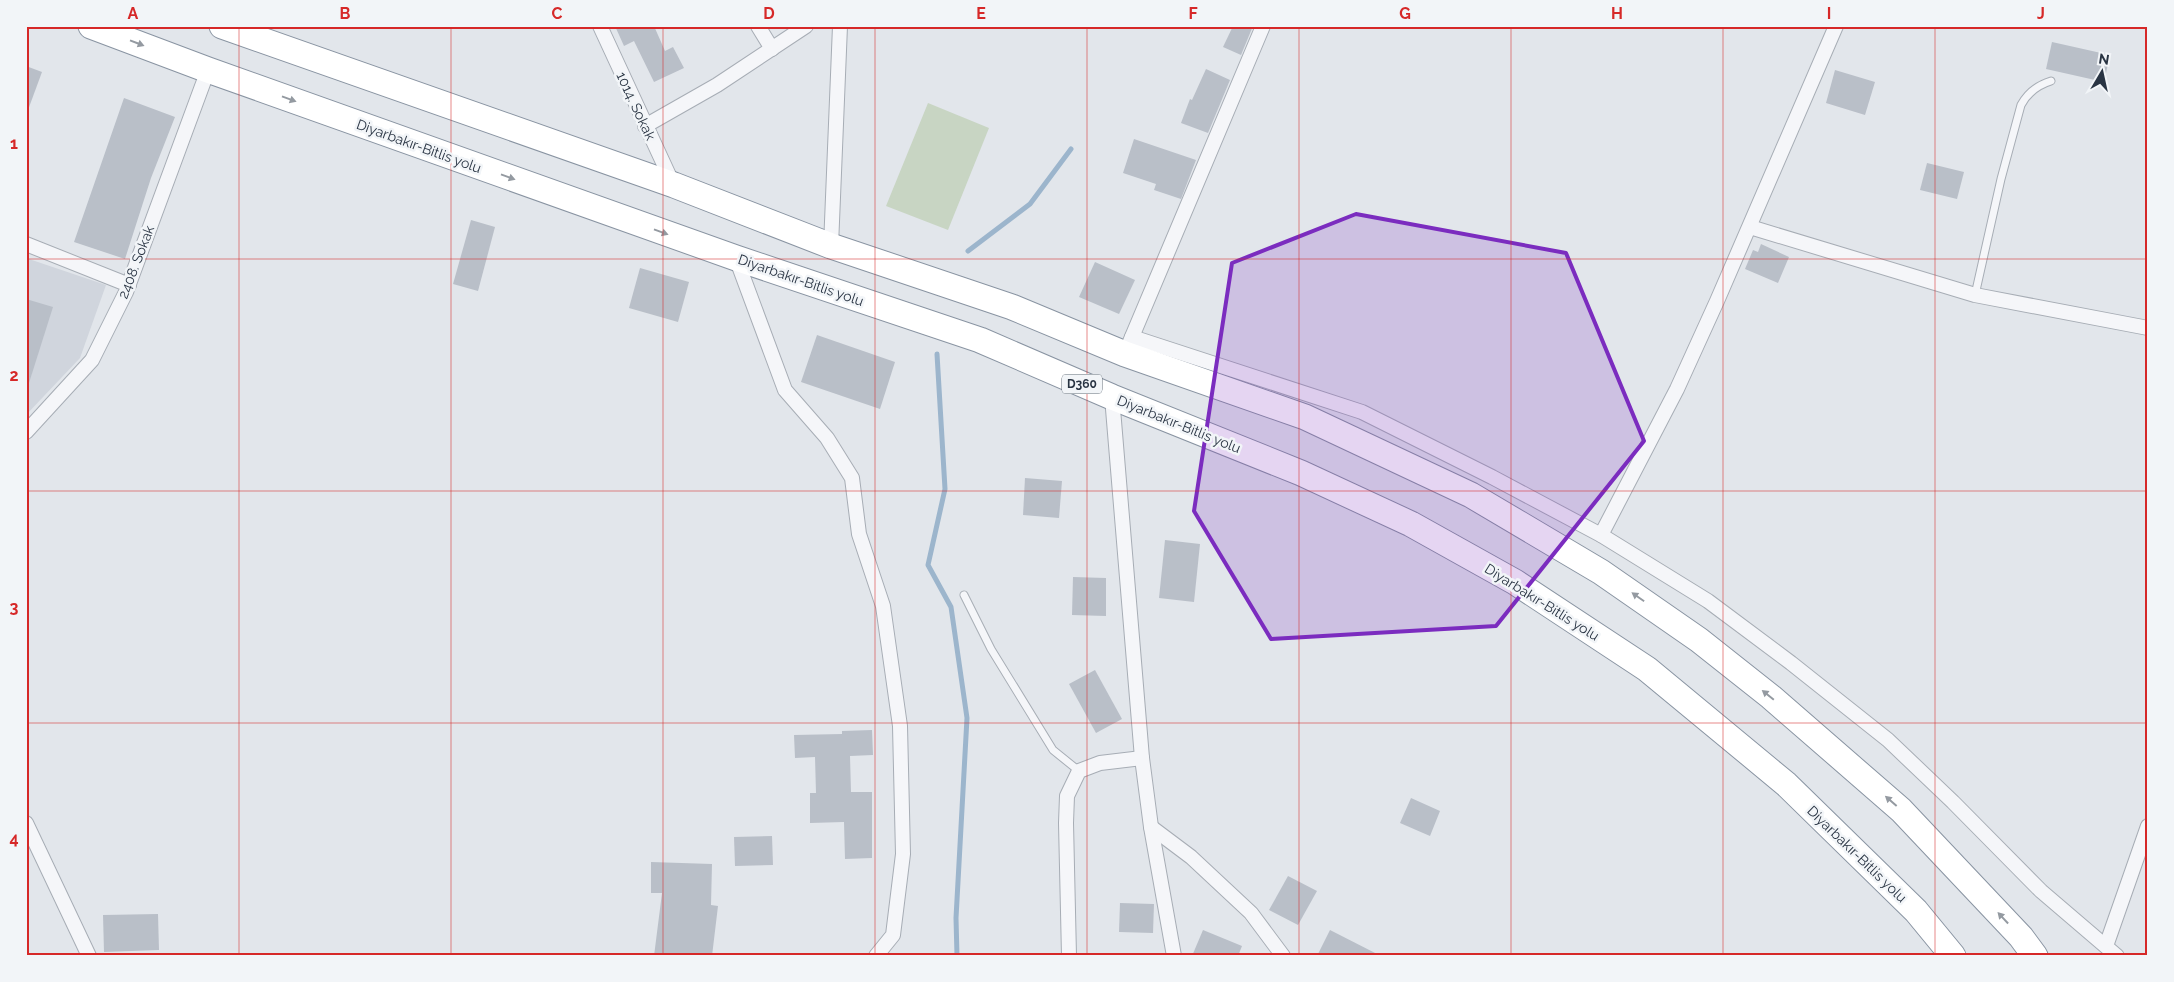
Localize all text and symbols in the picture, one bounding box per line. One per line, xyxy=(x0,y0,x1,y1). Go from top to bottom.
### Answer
text: A xyxy=(128,4,139,23)
text: B xyxy=(340,4,351,23)
text: C xyxy=(552,4,563,23)
text: D xyxy=(763,4,775,23)
text: E xyxy=(976,4,986,23)
text: F xyxy=(1188,4,1198,23)
text: G xyxy=(1399,4,1411,23)
text: H xyxy=(1611,4,1623,23)
text: I xyxy=(1827,4,1831,23)
text: J xyxy=(2037,4,2045,23)
one-way arrow xyxy=(129,40,144,47)
north arrow xyxy=(2076,48,2126,98)
text: N xyxy=(2098,50,2111,68)
street label: 1014. Sokak xyxy=(613,69,659,143)
one-way arrow xyxy=(282,95,297,103)
street label: Diyarbakır-Bitlis yolu xyxy=(354,116,484,176)
text: 1 xyxy=(10,134,18,153)
one-way arrow xyxy=(501,173,516,181)
street label: 2408. Sokak xyxy=(115,223,158,301)
one-way arrow xyxy=(654,228,669,236)
street label: Diyarbakır-Bitlis yolu xyxy=(736,251,866,309)
text: 2 xyxy=(9,366,19,385)
road number: D360 xyxy=(1062,374,1102,394)
street label: Diyarbakır-Bitlis yolu xyxy=(1115,392,1243,456)
street label: Diyarbakır-Bitlis yolu xyxy=(1482,560,1602,644)
one-way arrow xyxy=(1631,592,1645,602)
text: 3 xyxy=(10,598,19,617)
one-way arrow xyxy=(1762,689,1775,700)
one-way arrow xyxy=(1884,796,1897,807)
street label: Diyarbakır-Bitlis yolu xyxy=(1804,802,1910,906)
text: 4 xyxy=(9,829,19,848)
one-way arrow xyxy=(1997,913,2009,925)

